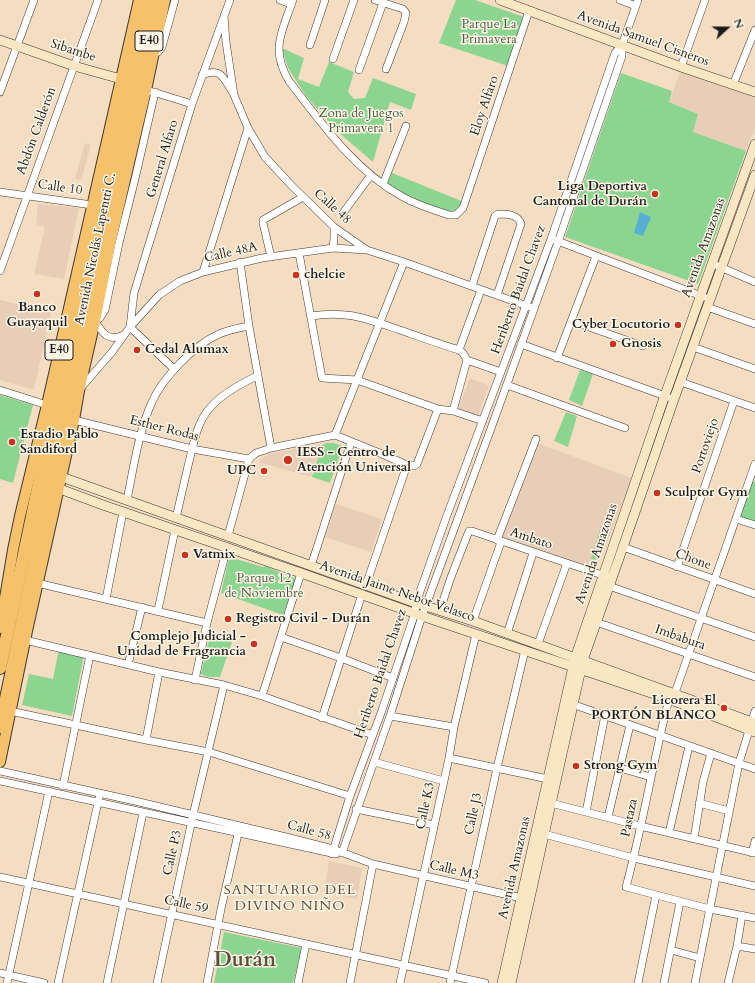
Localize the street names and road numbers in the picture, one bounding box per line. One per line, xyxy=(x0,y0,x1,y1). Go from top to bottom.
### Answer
street label: Avenida Samuel Cisneros xyxy=(575,8,711,70)
road number: E40 xyxy=(135,31,163,51)
street label: Sibambe xyxy=(48,36,98,66)
street label: Eloy Alfaro xyxy=(467,74,503,138)
street label: Abdón Calderón xyxy=(14,85,60,177)
street label: General Alfaro xyxy=(144,118,182,200)
street label: Avenida Nicolás Lapentti C. xyxy=(72,171,120,327)
street label: Calle 10 xyxy=(37,177,83,199)
street label: Calle 48 xyxy=(310,186,354,228)
street label: Avenida Amazonas xyxy=(679,196,729,300)
street label: Heriberto Baidal Chavez xyxy=(488,224,550,356)
street label: Calle 48A xyxy=(203,239,259,267)
road number: E40 xyxy=(45,340,73,360)
street label: Esther Rodas xyxy=(128,413,200,445)
street label: Portoviejo xyxy=(689,416,723,476)
street label: Avenida Amazonas xyxy=(573,502,621,606)
street label: Ambato xyxy=(508,525,554,553)
street label: Chone xyxy=(673,546,713,574)
street label: Avenida Jaime Nebot Velasco xyxy=(317,558,477,626)
street label: Heriberto Baidal Chavez xyxy=(352,607,410,741)
street label: Imbabura xyxy=(653,622,707,654)
street label: Calle K3 xyxy=(413,781,439,831)
street label: Calle J3 xyxy=(462,792,486,836)
street label: Pastaza xyxy=(618,797,642,839)
street label: Avenida Amazonas xyxy=(496,815,534,921)
street label: Calle 58 xyxy=(285,818,333,844)
street label: Calle P3 xyxy=(160,829,186,877)
street label: Calle M3 xyxy=(428,858,480,884)
street label: Calle 59 xyxy=(162,893,210,917)

